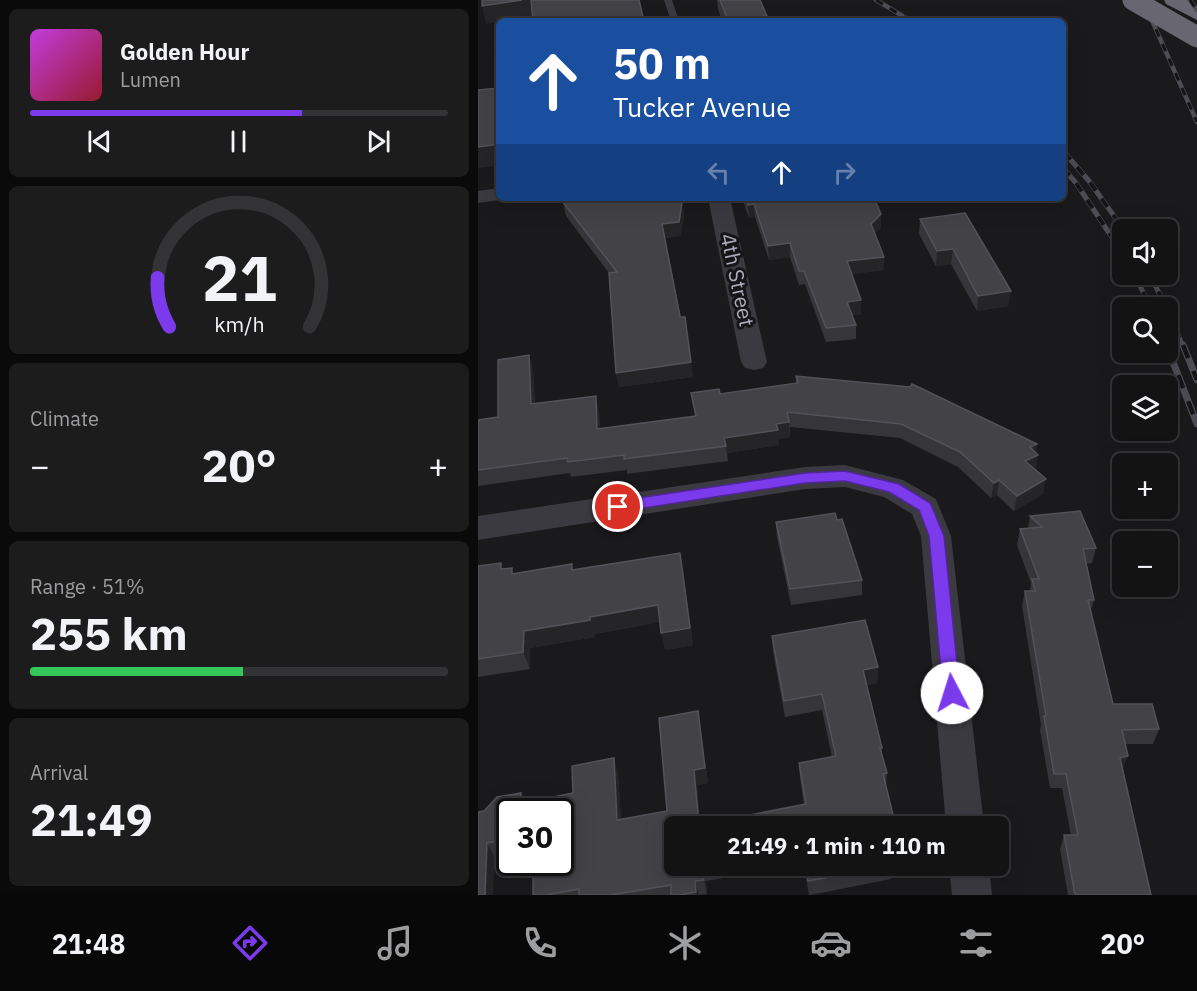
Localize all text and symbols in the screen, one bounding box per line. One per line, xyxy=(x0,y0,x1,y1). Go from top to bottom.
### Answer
text: 50 m xyxy=(613,36,711,91)
text: Golden Hour xyxy=(120,37,249,66)
icon: ahead xyxy=(514,42,592,120)
text: Lumen xyxy=(120,66,181,93)
text: Tucker Avenue xyxy=(613,89,791,124)
icon: previous xyxy=(83,125,116,158)
icon: pause xyxy=(222,125,255,158)
icon: next xyxy=(362,125,395,158)
icon: left xyxy=(702,156,735,189)
icon: ahead xyxy=(765,156,798,189)
icon: right xyxy=(828,156,861,189)
map controls xyxy=(1112,219,1178,597)
button: sound xyxy=(1112,219,1178,285)
street label: 4th Street xyxy=(714,231,761,329)
text: 21 xyxy=(202,237,276,318)
button: search xyxy=(1112,297,1178,363)
text: km/h xyxy=(214,311,264,339)
button: layers xyxy=(1112,375,1178,441)
text: Climate xyxy=(30,405,99,432)
text: 20° xyxy=(201,436,277,494)
text: − xyxy=(30,444,50,487)
text: + xyxy=(428,444,448,487)
button: + xyxy=(1112,453,1178,519)
pin xyxy=(592,481,643,532)
icon: arrive xyxy=(601,490,634,523)
button: − xyxy=(1112,531,1178,597)
text: Range · 51% xyxy=(30,573,145,600)
text: 255 km xyxy=(30,604,188,662)
position arrow xyxy=(920,661,984,725)
text: Arrival xyxy=(30,759,88,786)
text: 21:49 xyxy=(30,790,153,848)
speed limit sign: 30 xyxy=(496,798,574,876)
text: 21:49 · 1 min · 110 m xyxy=(727,831,946,860)
icon: directions xyxy=(229,922,271,964)
icon: music xyxy=(374,922,416,964)
icon: phone xyxy=(519,922,561,964)
icon: climate xyxy=(664,922,706,964)
icon: car xyxy=(810,922,852,964)
icon: filters xyxy=(955,922,997,964)
text: 21:48 xyxy=(52,926,125,961)
text: 20° xyxy=(1100,926,1145,961)

